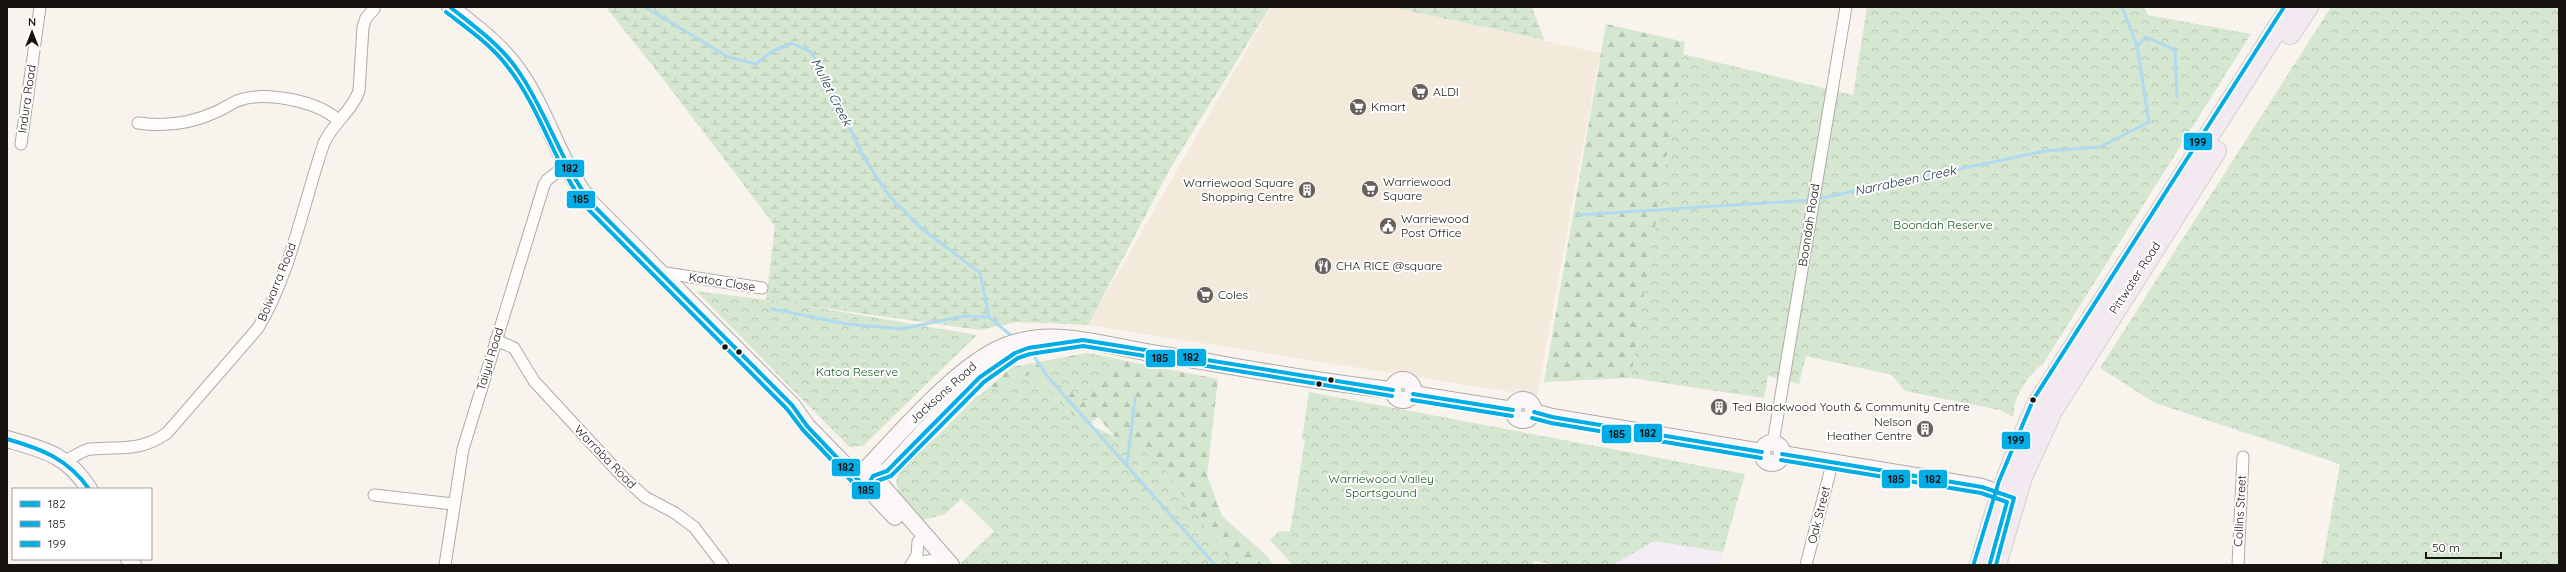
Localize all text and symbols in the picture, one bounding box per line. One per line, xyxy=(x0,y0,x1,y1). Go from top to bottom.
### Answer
north arrow xyxy=(12,12,52,52)
text: N xyxy=(28,15,36,29)
water label: Mullet Creek xyxy=(808,55,856,130)
street label: Indura Road xyxy=(14,64,39,134)
supermarket icon: ALDI xyxy=(1410,82,1430,102)
place label: ALDI xyxy=(1433,84,1459,99)
supermarket icon: Kmart xyxy=(1348,97,1368,117)
place label: Kmart xyxy=(1371,99,1406,114)
line badge: 199 xyxy=(2183,132,2213,151)
text: 199 xyxy=(2190,135,2206,149)
line badge: 182 xyxy=(554,159,585,178)
text: 182 xyxy=(562,161,578,175)
water label: Narrabeen Creek xyxy=(1853,161,1958,199)
place label: Warriewood Square xyxy=(1383,174,1451,203)
place label: Warriewood Square Shopping Centre xyxy=(1183,175,1294,204)
supermarket icon: Warriewood Square xyxy=(1360,179,1380,199)
building icon: Warriewood Square Shopping Centre xyxy=(1297,180,1317,200)
street label: Boondah Road xyxy=(1795,182,1822,267)
line badge: 185 xyxy=(566,190,596,209)
text: 185 xyxy=(573,192,589,206)
place label: Warriewood Post Office xyxy=(1401,211,1469,240)
public building icon: Warriewood Post Office xyxy=(1378,216,1398,236)
park label: Boondah Reserve xyxy=(1893,217,1993,232)
street label: Pittwater Road xyxy=(2106,239,2164,317)
street label: Bolwarra Road xyxy=(254,240,299,323)
restaurant icon: CHA RICE @square xyxy=(1313,256,1333,276)
place label: CHA RICE @square xyxy=(1336,258,1443,273)
street label: Katoa Close xyxy=(688,269,757,294)
supermarket icon: Coles xyxy=(1195,285,1215,305)
place label: Coles xyxy=(1218,287,1249,302)
street label: Taiyul Road xyxy=(473,325,506,392)
unlabelled marker xyxy=(720,342,730,352)
unlabelled marker xyxy=(734,347,744,357)
line badge: 182 xyxy=(1176,348,1207,367)
line badge: 185 xyxy=(1145,349,1176,368)
text: 182 xyxy=(1183,350,1199,364)
text: 185 xyxy=(1152,351,1168,365)
street label: Jacksons Road xyxy=(906,359,979,427)
park label: Katoa Reserve xyxy=(816,364,899,379)
unlabelled marker xyxy=(1326,375,1336,385)
unlabelled marker xyxy=(1314,379,1324,389)
unlabelled marker xyxy=(2028,395,2038,405)
building icon: Ted Blackwood Youth & Community Centre xyxy=(1709,397,1729,417)
place label: Ted Blackwood Youth & Community Centre xyxy=(1732,399,1970,414)
place label: Nelson Heather Centre xyxy=(1827,414,1912,443)
building icon: Nelson Heather Centre xyxy=(1915,419,1935,439)
street label: Warraba Road xyxy=(571,422,639,492)
line badge: 182 xyxy=(1633,423,1663,443)
line badge: 185 xyxy=(1601,424,1632,444)
text: 182 xyxy=(1640,426,1656,440)
text: 185 xyxy=(1609,427,1625,441)
line badge: 199 xyxy=(2001,431,2031,450)
text: 199 xyxy=(2008,433,2024,447)
line badge: 182 xyxy=(831,458,861,477)
text: 182 xyxy=(838,460,854,474)
line badge: 185 xyxy=(1881,469,1911,489)
line badge: 182 xyxy=(1918,469,1948,489)
park label: Warriewood Valley Sportsgound xyxy=(1328,471,1434,500)
text: 185 xyxy=(1888,472,1904,486)
text: 182 xyxy=(1925,472,1941,486)
street label: Collins Street xyxy=(2230,475,2249,547)
line badge: 185 xyxy=(851,481,881,500)
text: 185 xyxy=(858,483,874,497)
street label: Oak Street xyxy=(1804,484,1833,545)
legend xyxy=(12,488,152,560)
text: 182 xyxy=(48,496,66,511)
text: 185 xyxy=(48,516,65,531)
scale bar xyxy=(2426,534,2501,560)
text: 199 xyxy=(48,536,66,551)
text: 50 m xyxy=(2432,540,2460,555)

